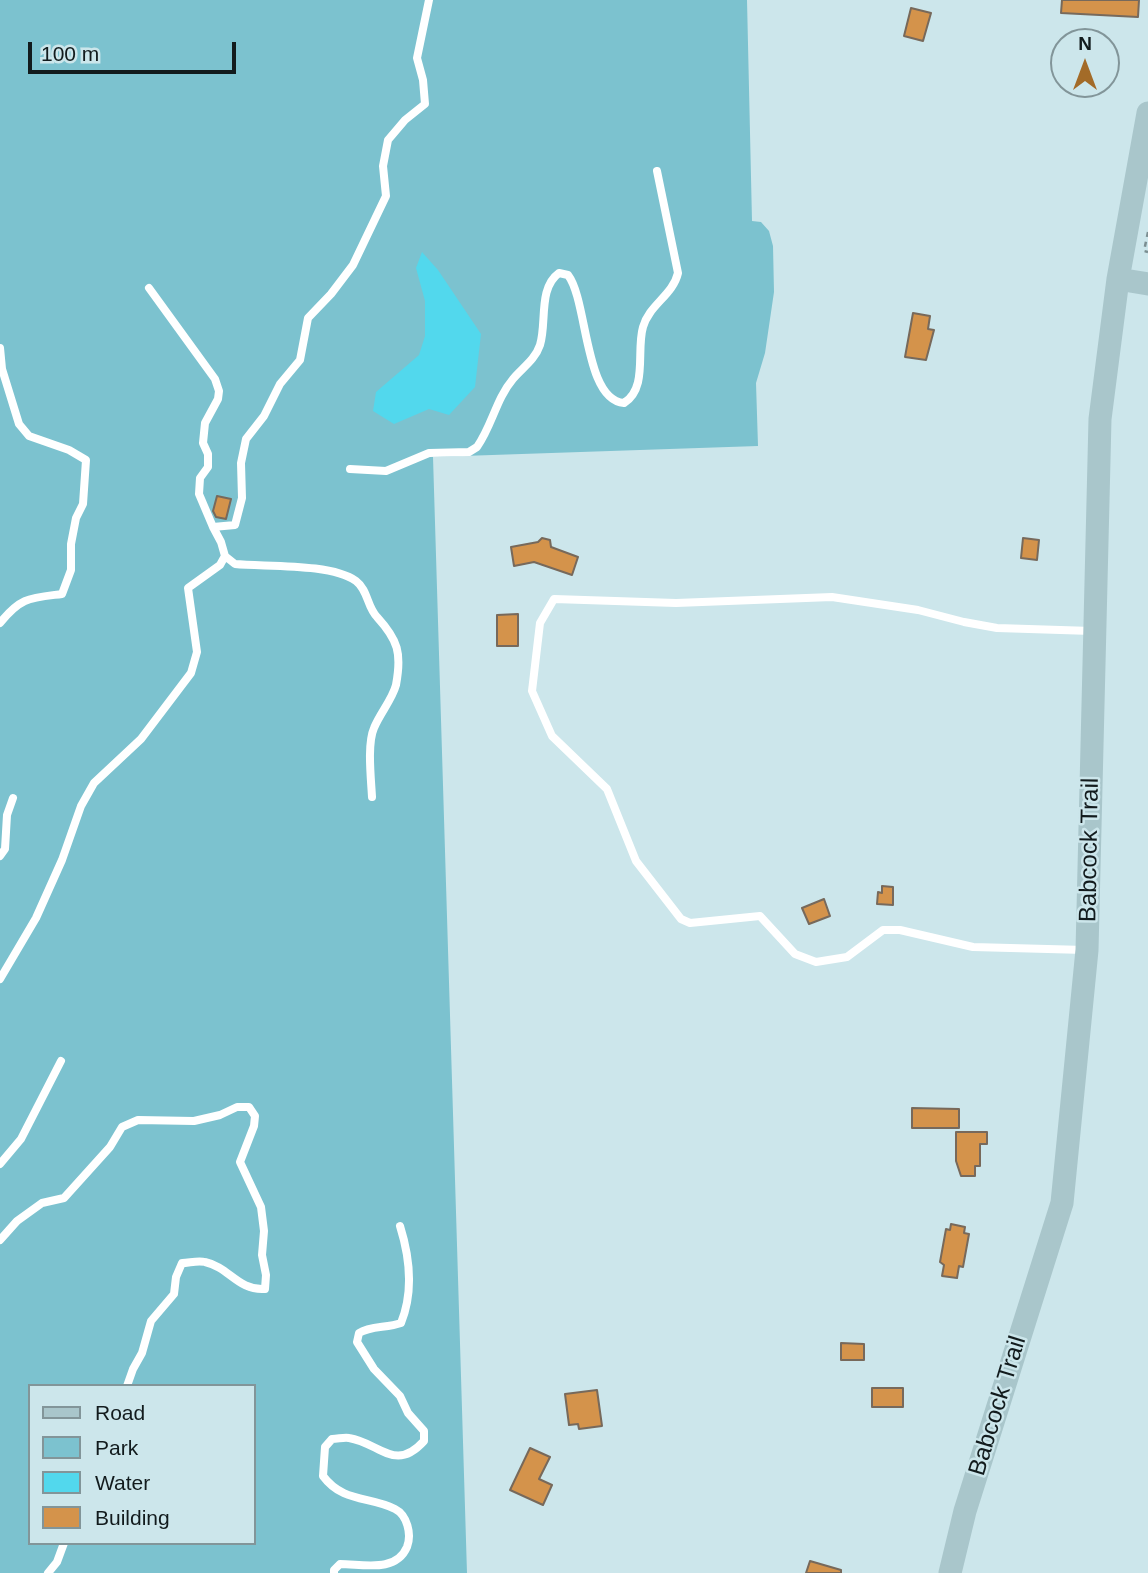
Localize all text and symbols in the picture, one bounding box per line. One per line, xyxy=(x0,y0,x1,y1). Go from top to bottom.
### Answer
scale bar xyxy=(32,28,240,72)
north arrow xyxy=(1050,28,1120,98)
text: N xyxy=(1078,33,1092,54)
text: 100 m xyxy=(41,42,99,65)
street label: Babcock Trail xyxy=(1074,778,1106,922)
street label: Babcock Trail xyxy=(963,1333,1033,1479)
legend xyxy=(28,1384,256,1545)
text: Road xyxy=(95,1401,145,1424)
text: Park xyxy=(95,1436,138,1459)
text: Water xyxy=(95,1471,150,1494)
text: Building xyxy=(95,1506,170,1529)

